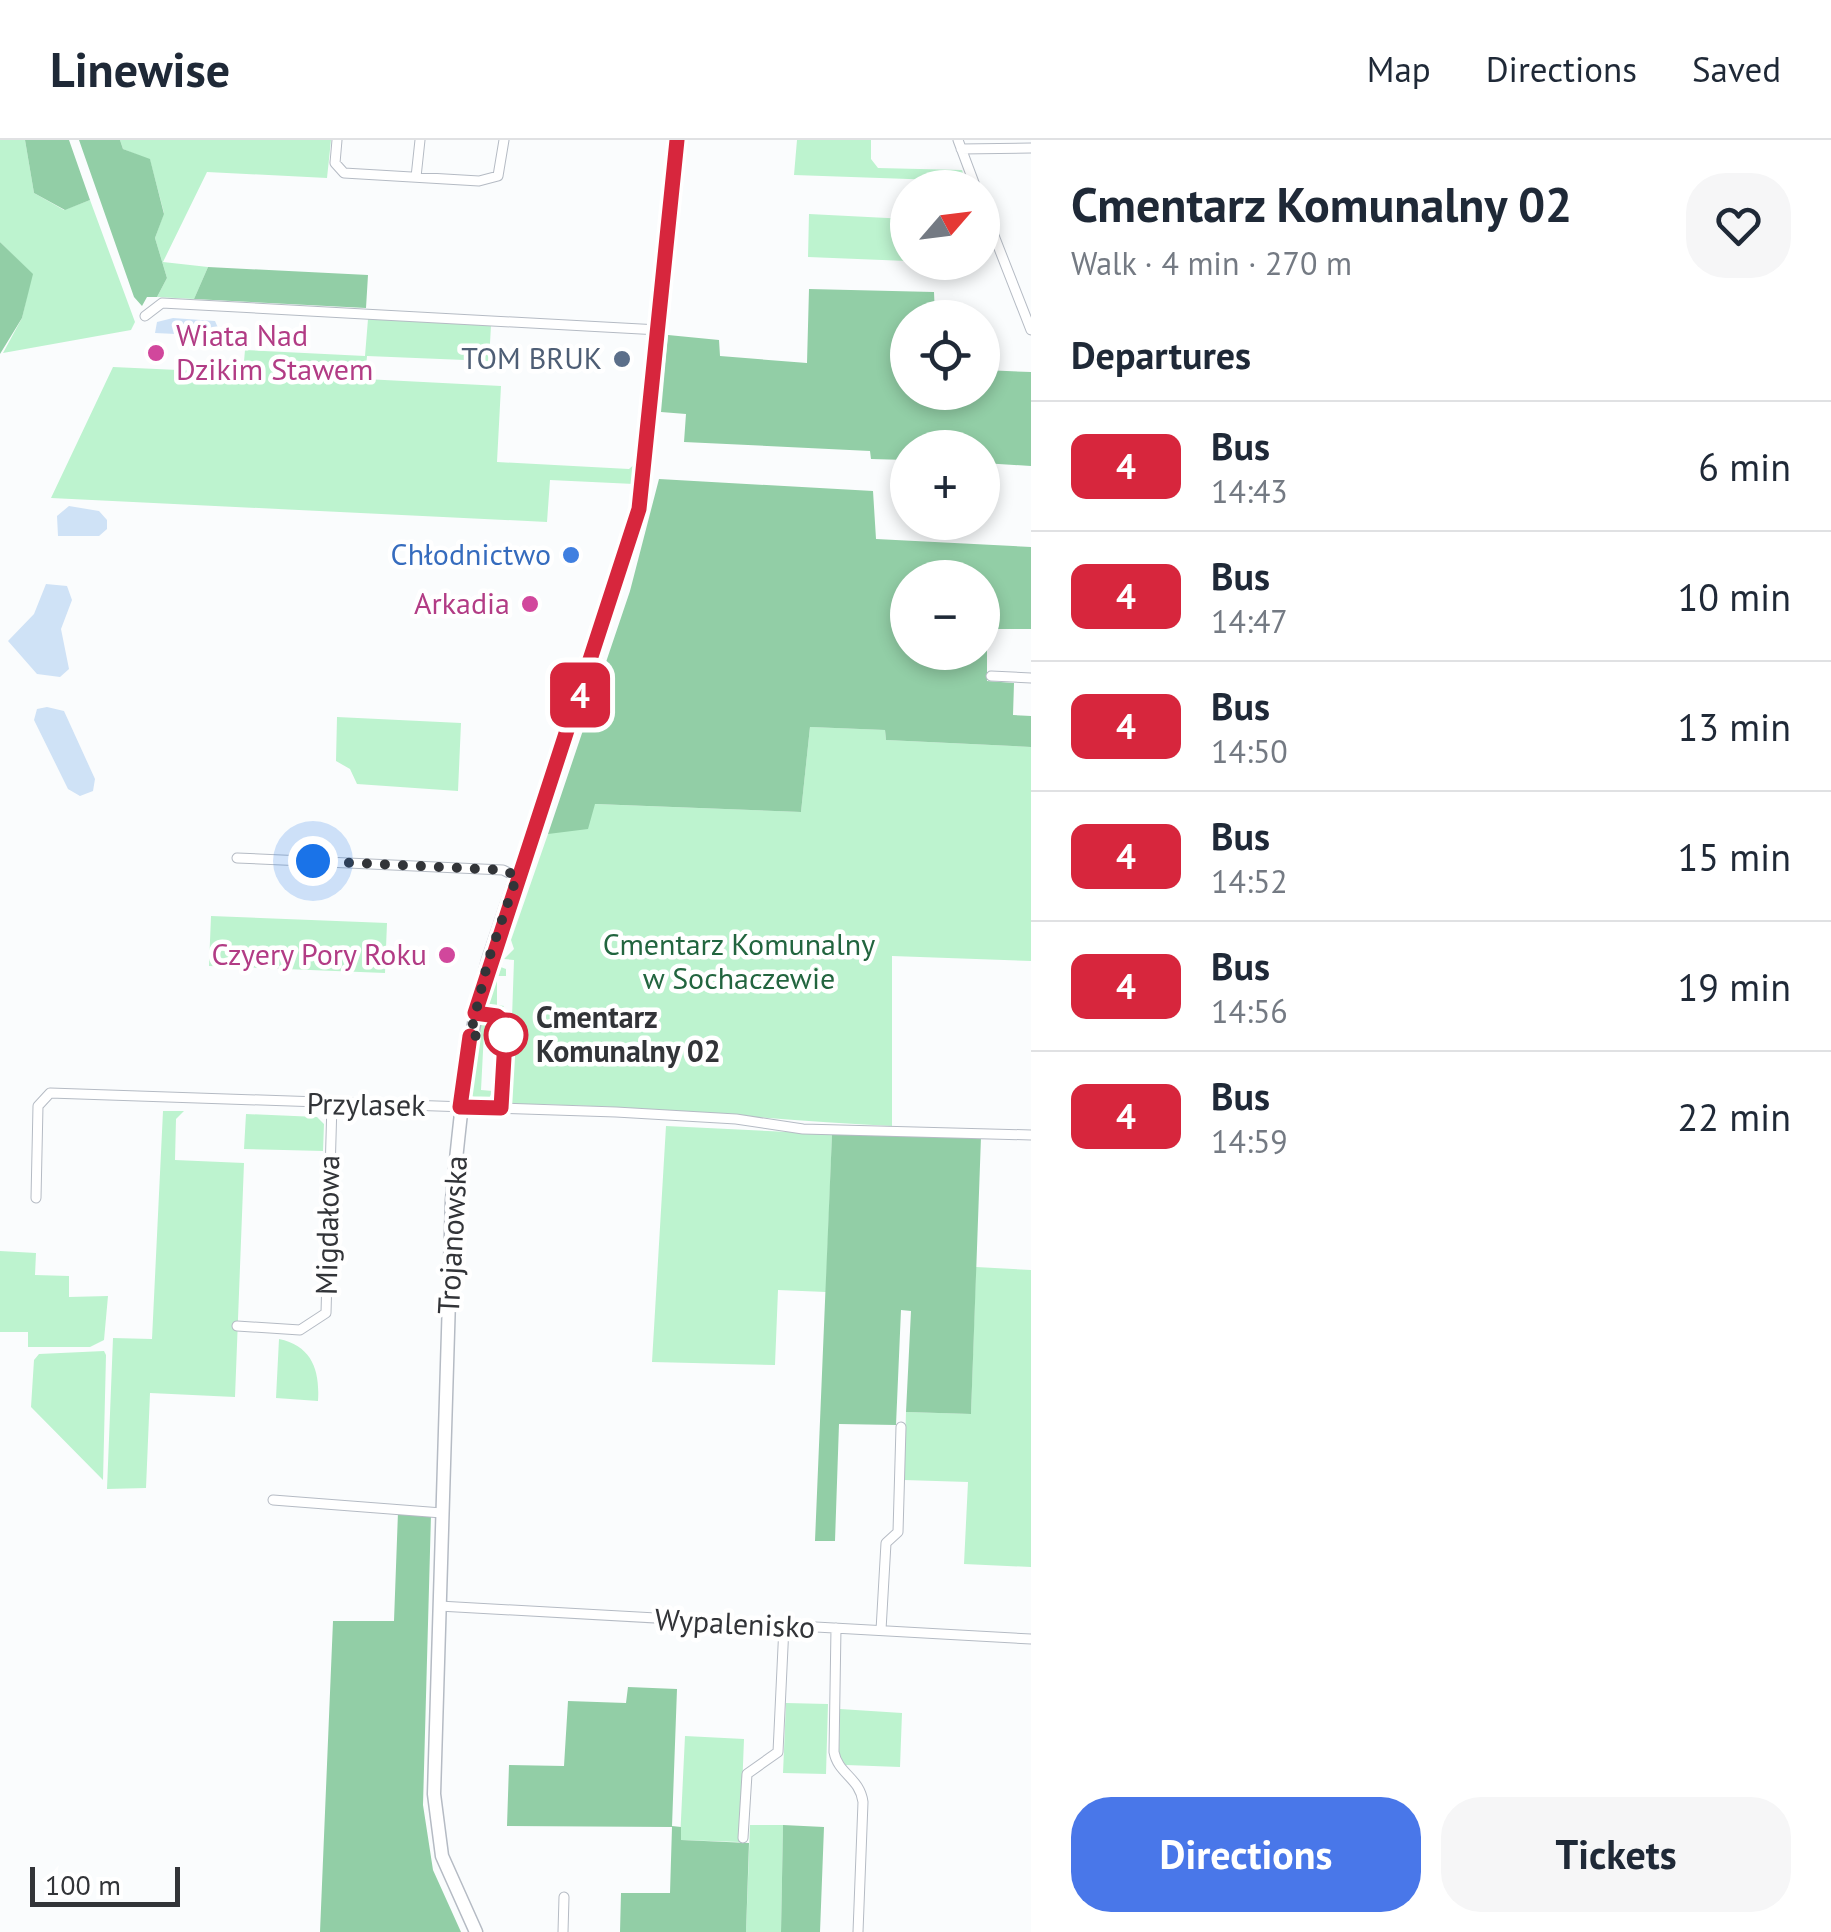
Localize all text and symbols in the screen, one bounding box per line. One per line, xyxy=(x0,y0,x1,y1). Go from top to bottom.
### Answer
text: Linewise xyxy=(50,38,230,100)
text: Map xyxy=(1367,46,1431,92)
text: Directions xyxy=(1486,46,1637,92)
text: Saved xyxy=(1692,46,1781,92)
north arrow xyxy=(890,170,1000,280)
map controls xyxy=(890,170,1000,670)
text: Cmentarz Komunalny 02 xyxy=(1071,173,1572,235)
button: heart xyxy=(1686,173,1791,278)
text: Walk · 4 min · 270 m xyxy=(1071,242,1352,284)
button: locate xyxy=(890,300,1000,410)
place label: Wiata Nad Dzikim Stawem xyxy=(176,315,373,388)
text: Departures xyxy=(1071,330,1251,379)
place label: TOM BRUK xyxy=(461,338,602,377)
marker: Wiata Nad Dzikim Stawem xyxy=(145,342,167,364)
marker: TOM BRUK xyxy=(611,348,633,370)
text: Bus xyxy=(1211,421,1270,470)
button: + xyxy=(890,430,1000,540)
text: 6 min xyxy=(1698,442,1791,491)
text: 4 xyxy=(1116,443,1136,489)
text: 14:43 xyxy=(1211,470,1288,512)
place label: Chłodnictwo xyxy=(391,534,551,573)
marker: Chłodnictwo xyxy=(560,544,582,566)
text: Bus xyxy=(1211,551,1270,600)
button: − xyxy=(890,560,1000,670)
text: 10 min xyxy=(1678,572,1791,621)
text: 4 xyxy=(1116,573,1136,619)
place label: Arkadia xyxy=(414,583,510,622)
marker: Arkadia xyxy=(519,593,541,615)
text: 14:47 xyxy=(1211,600,1288,642)
line badge: 4 xyxy=(548,662,612,728)
text: 4 xyxy=(570,672,590,718)
text: Bus xyxy=(1211,681,1270,730)
text: 13 min xyxy=(1678,702,1791,751)
text: 4 xyxy=(1116,703,1136,749)
text: 14:50 xyxy=(1211,730,1288,772)
text: Bus xyxy=(1211,811,1270,860)
text: 15 min xyxy=(1678,832,1791,881)
text: 4 xyxy=(1116,833,1136,879)
your location xyxy=(288,836,338,886)
text: 14:52 xyxy=(1211,860,1288,902)
park label: Cmentarz Komunalny w Sochaczewie xyxy=(603,924,875,997)
place label: Czyery Pory Roku xyxy=(212,934,427,973)
text: Bus xyxy=(1211,941,1270,990)
marker: Czyery Pory Roku xyxy=(436,944,458,966)
text: 19 min xyxy=(1678,962,1791,1011)
text: 4 xyxy=(1116,963,1136,1009)
text: 14:56 xyxy=(1211,990,1288,1032)
place label: Cmentarz Komunalny 02 xyxy=(536,997,721,1070)
marker: Cmentarz Komunalny 02 xyxy=(485,1014,527,1056)
text: Bus xyxy=(1211,1071,1270,1120)
street label: Przylasek xyxy=(306,1083,426,1124)
text: 22 min xyxy=(1678,1092,1791,1141)
text: 4 xyxy=(1116,1093,1136,1139)
text: 14:59 xyxy=(1211,1120,1288,1162)
street label: Migdałowa xyxy=(306,1154,347,1295)
street label: Trojanowska xyxy=(428,1155,475,1315)
street label: Wypalenisko xyxy=(654,1599,816,1646)
button: Directions xyxy=(1071,1797,1421,1912)
button: Tickets xyxy=(1441,1797,1791,1912)
scale bar xyxy=(30,1862,180,1906)
text: 100 m xyxy=(45,1866,121,1903)

